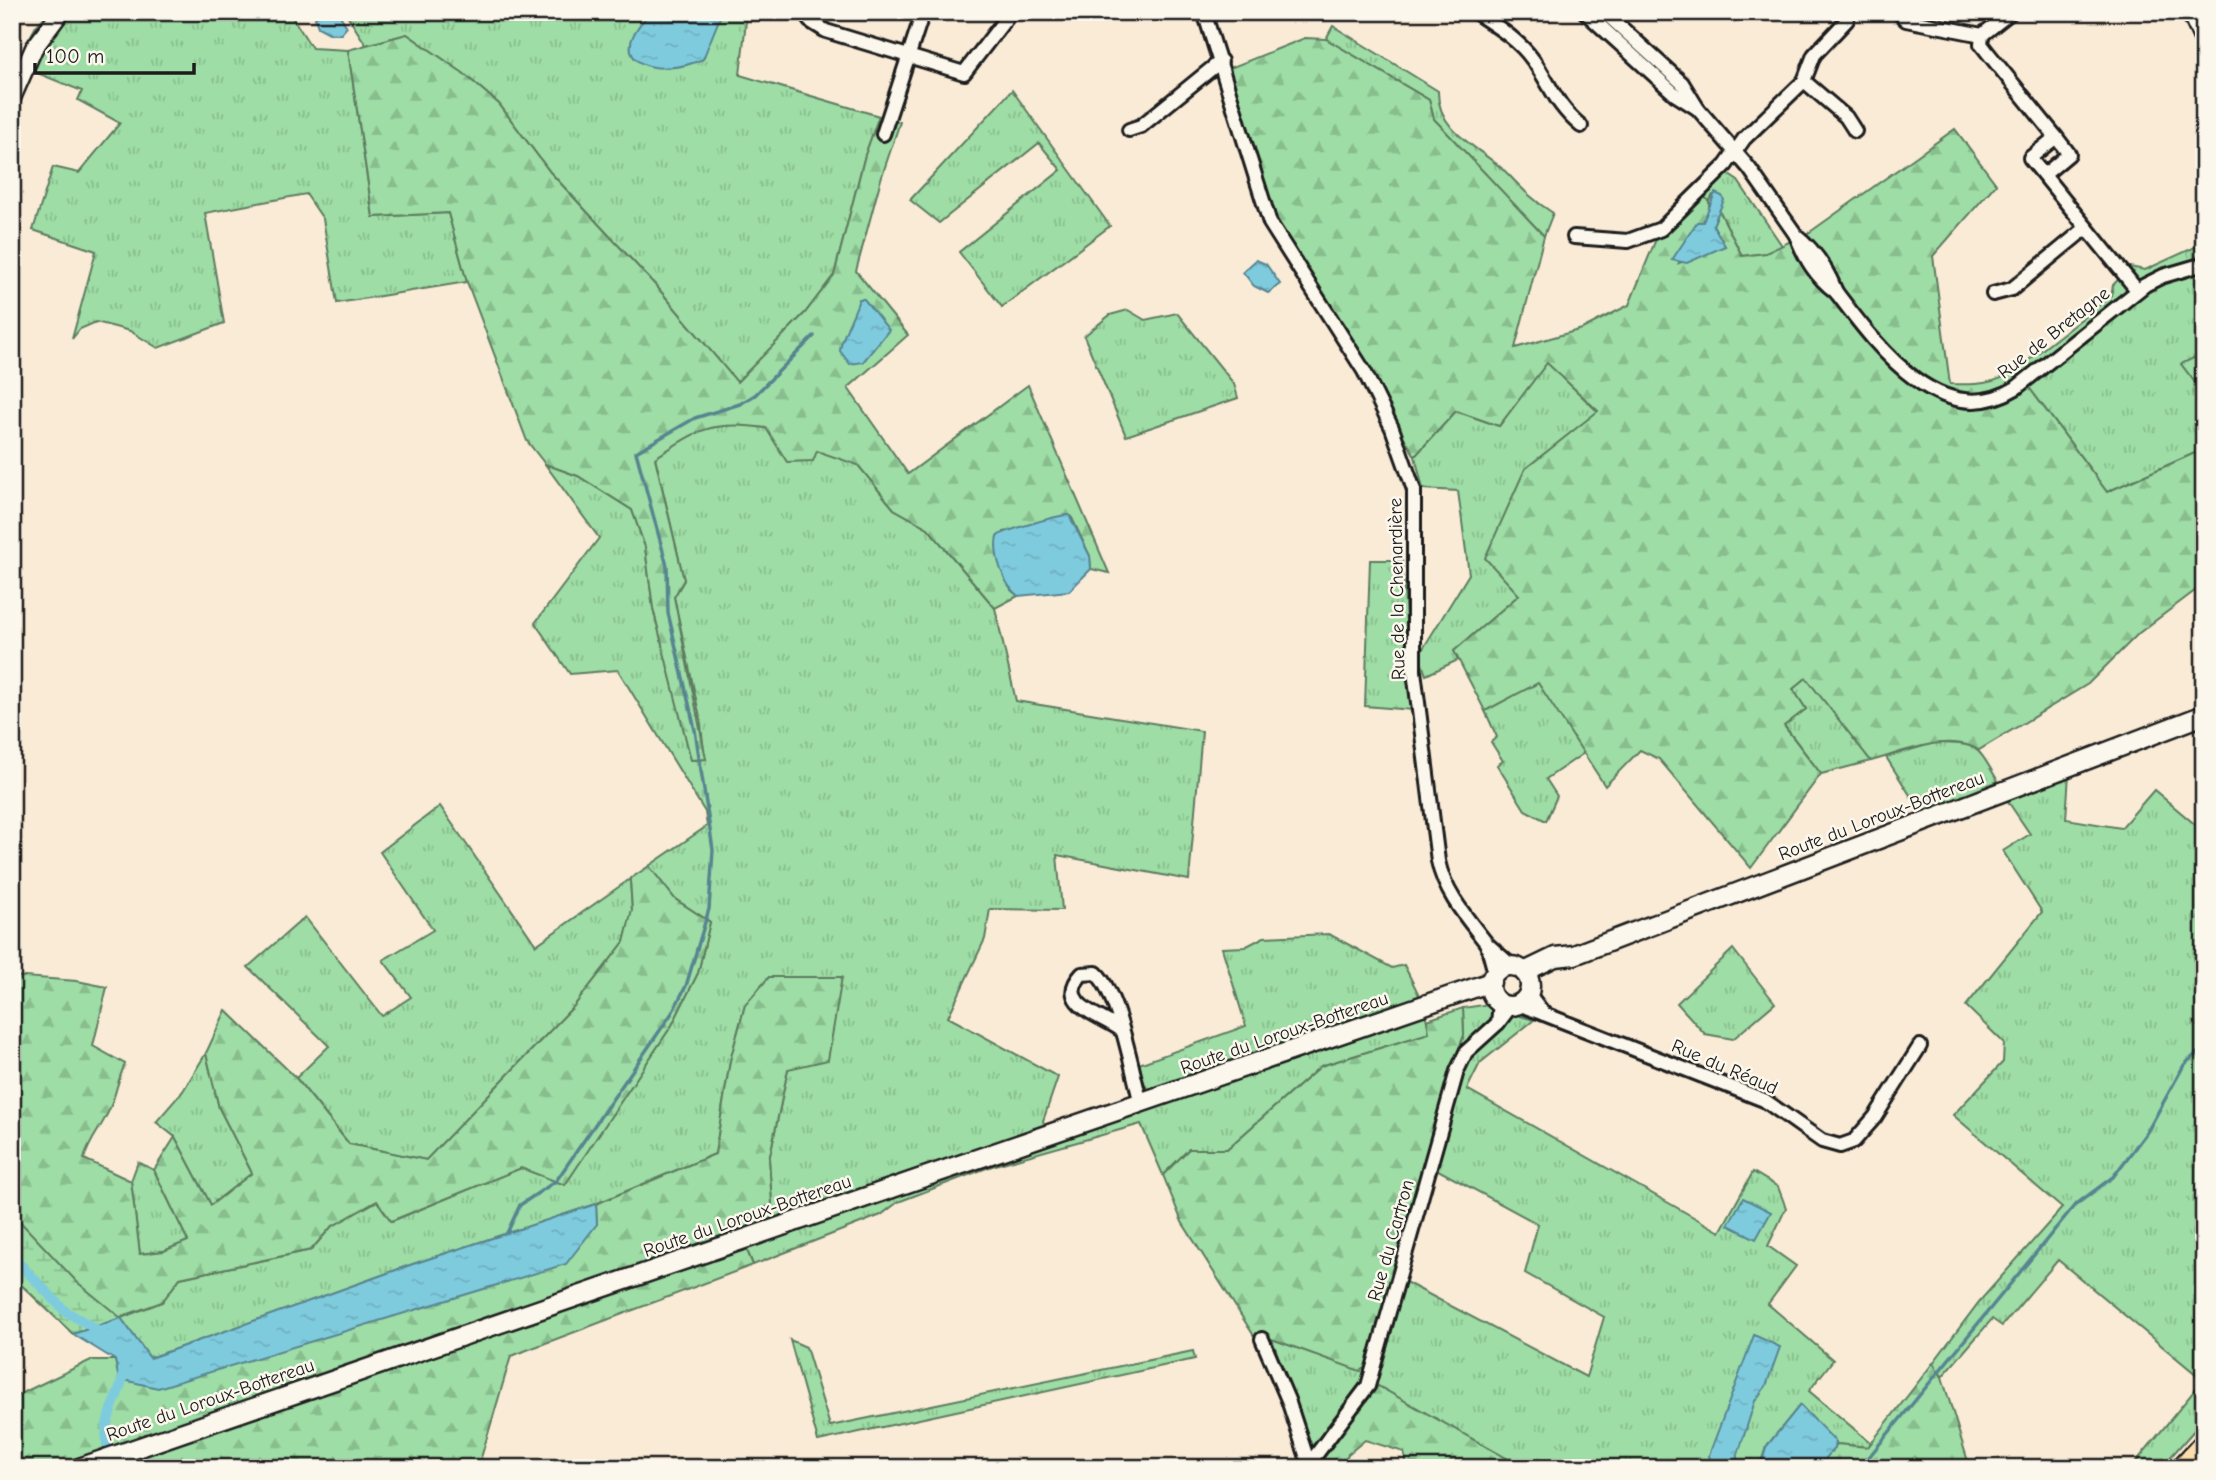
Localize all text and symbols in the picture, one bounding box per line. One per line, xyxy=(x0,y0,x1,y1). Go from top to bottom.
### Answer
scale bar xyxy=(35,32,194,76)
text: 100 m xyxy=(46,44,104,68)
street label: Rue de Bretagne xyxy=(1993,282,2114,383)
street label: Rue de la Chenardière xyxy=(1384,498,1410,680)
street label: Route du Loroux-Bottereau xyxy=(1776,767,1987,865)
street label: Route du Loroux-Bottereau xyxy=(1178,987,1391,1079)
street label: Rue du Réaud xyxy=(1668,1035,1781,1099)
street label: Route du Loroux-Bottereau xyxy=(641,1170,854,1262)
street label: Rue du Cartron xyxy=(1363,1177,1419,1304)
street label: Route du Loroux-Bottereau xyxy=(104,1354,317,1446)

